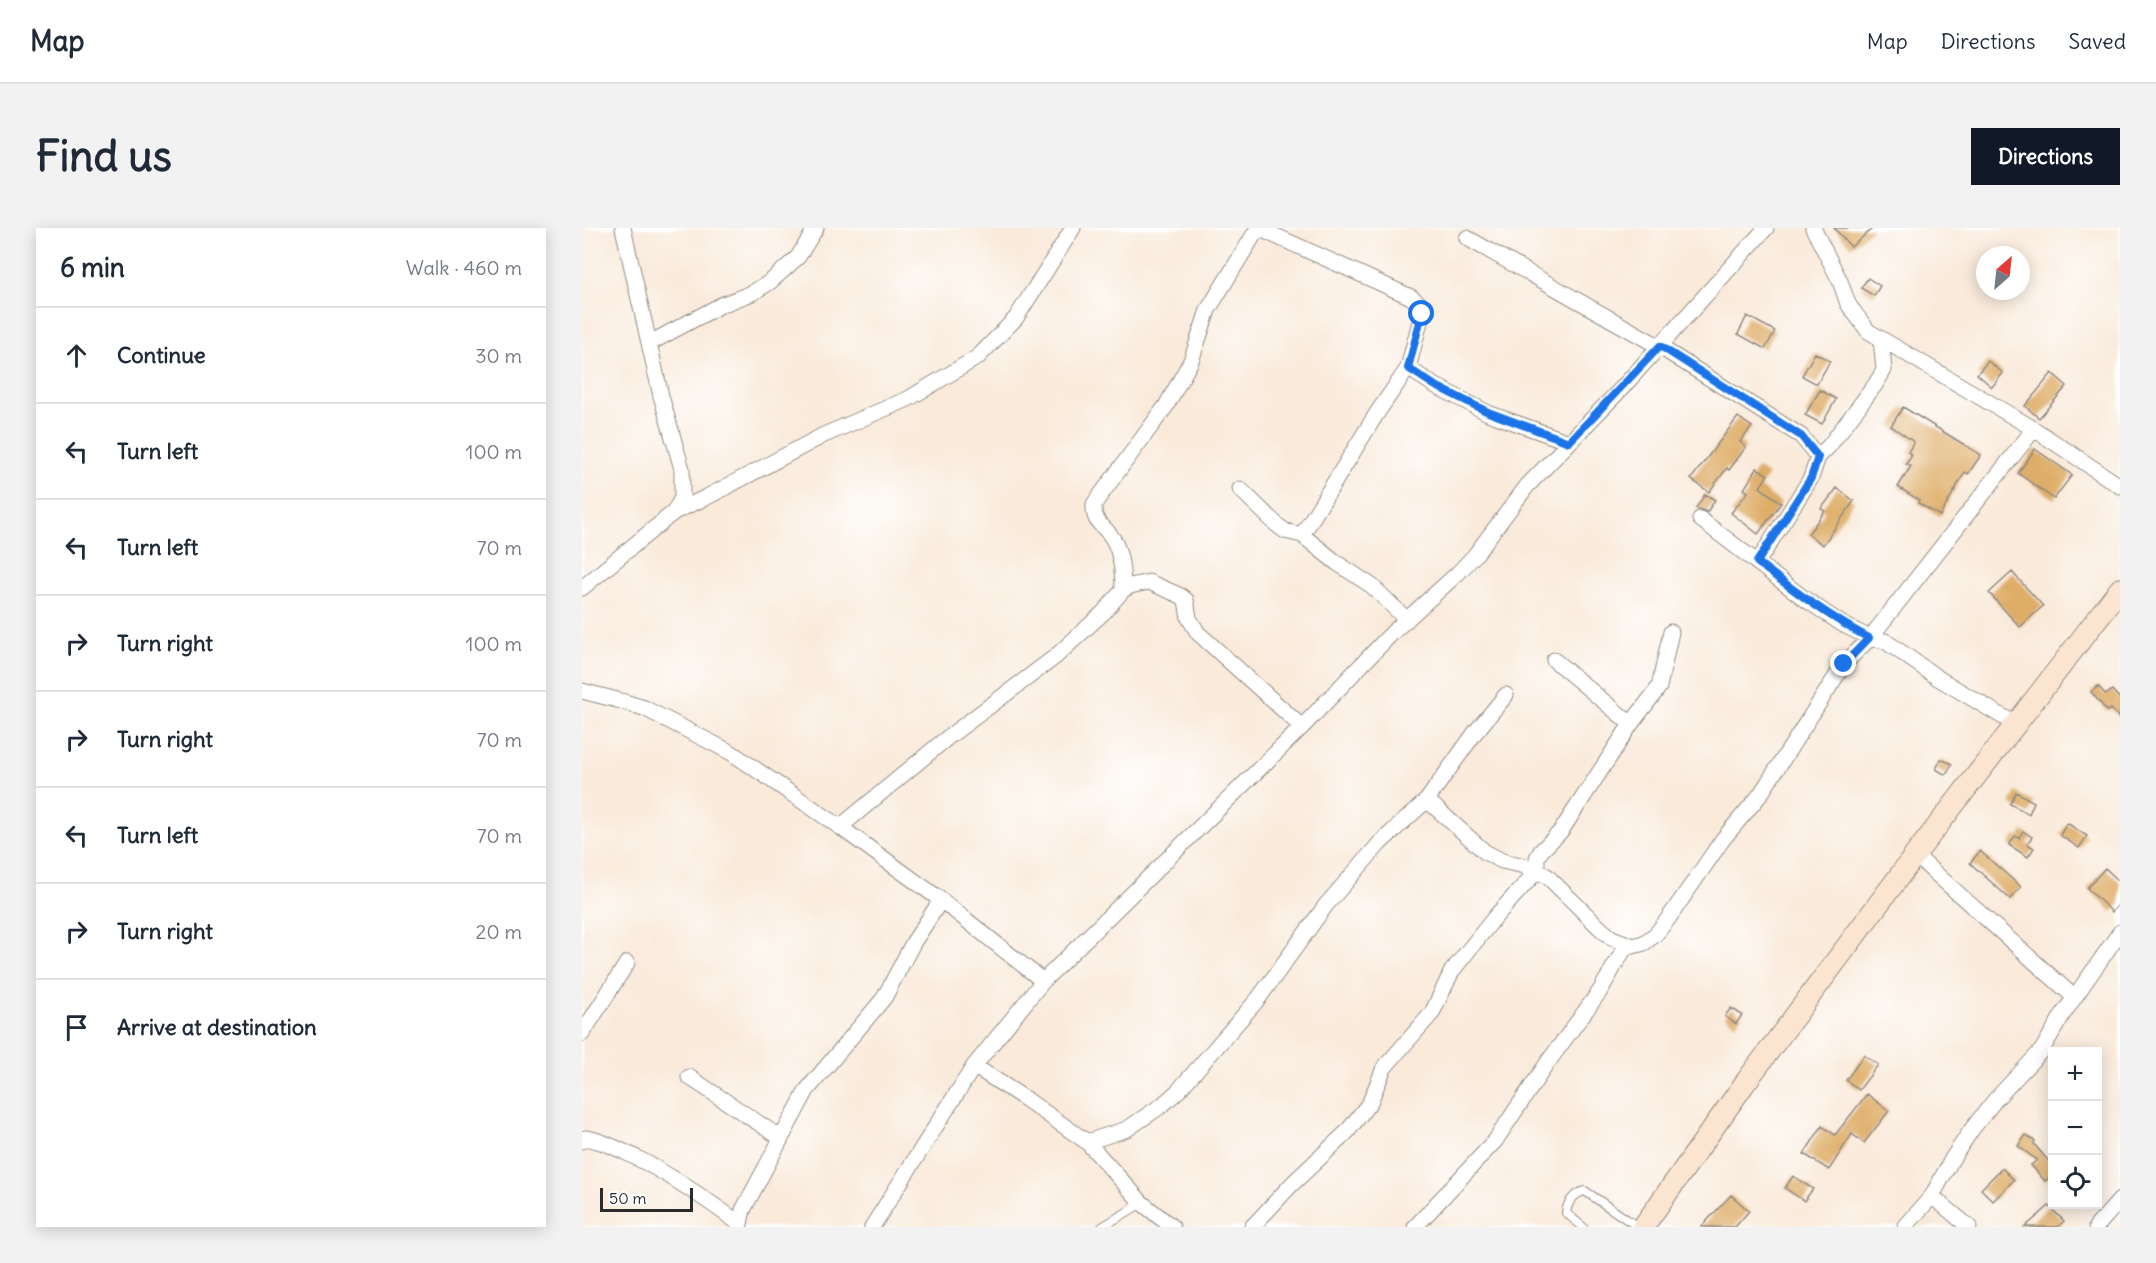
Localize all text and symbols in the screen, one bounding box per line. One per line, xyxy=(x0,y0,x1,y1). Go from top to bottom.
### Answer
text: Map xyxy=(30,23,84,59)
text: Map xyxy=(1867,28,1908,55)
text: Directions xyxy=(1941,28,2035,55)
text: Saved xyxy=(2068,28,2126,55)
button: Directions xyxy=(1971,128,2120,185)
text: Find us xyxy=(36,130,172,182)
north arrow xyxy=(1976,246,2030,300)
text: 6 min xyxy=(60,251,125,284)
text: Walk · 460 m xyxy=(406,255,522,280)
route start xyxy=(1408,300,1434,326)
icon: ahead xyxy=(60,339,93,372)
text: Continue xyxy=(117,341,206,369)
text: 30 m xyxy=(475,343,522,368)
icon: left xyxy=(60,435,93,468)
text: Turn left xyxy=(117,437,198,465)
text: 100 m xyxy=(465,439,522,464)
icon: left xyxy=(60,531,93,564)
text: Turn left xyxy=(117,533,198,561)
text: 70 m xyxy=(477,535,522,560)
icon: right xyxy=(60,627,93,660)
text: Turn right xyxy=(117,629,213,657)
text: 100 m xyxy=(465,631,522,656)
route end xyxy=(1830,650,1856,676)
icon: right xyxy=(60,723,93,756)
text: Turn right xyxy=(117,725,213,753)
text: 70 m xyxy=(477,727,522,752)
icon: left xyxy=(60,819,93,852)
text: Turn left xyxy=(117,821,198,849)
text: 70 m xyxy=(477,823,522,848)
icon: right xyxy=(60,915,93,948)
text: Turn right xyxy=(117,917,213,945)
text: 20 m xyxy=(476,919,522,944)
icon: arrive xyxy=(60,1011,93,1044)
text: Arrive at destination xyxy=(117,1013,317,1041)
map controls xyxy=(2048,1047,2102,1209)
button: + xyxy=(2048,1047,2102,1101)
button: − xyxy=(2048,1101,2102,1155)
button: locate xyxy=(2048,1155,2102,1209)
scale bar xyxy=(600,1185,693,1212)
text: 50 m xyxy=(609,1188,647,1208)

